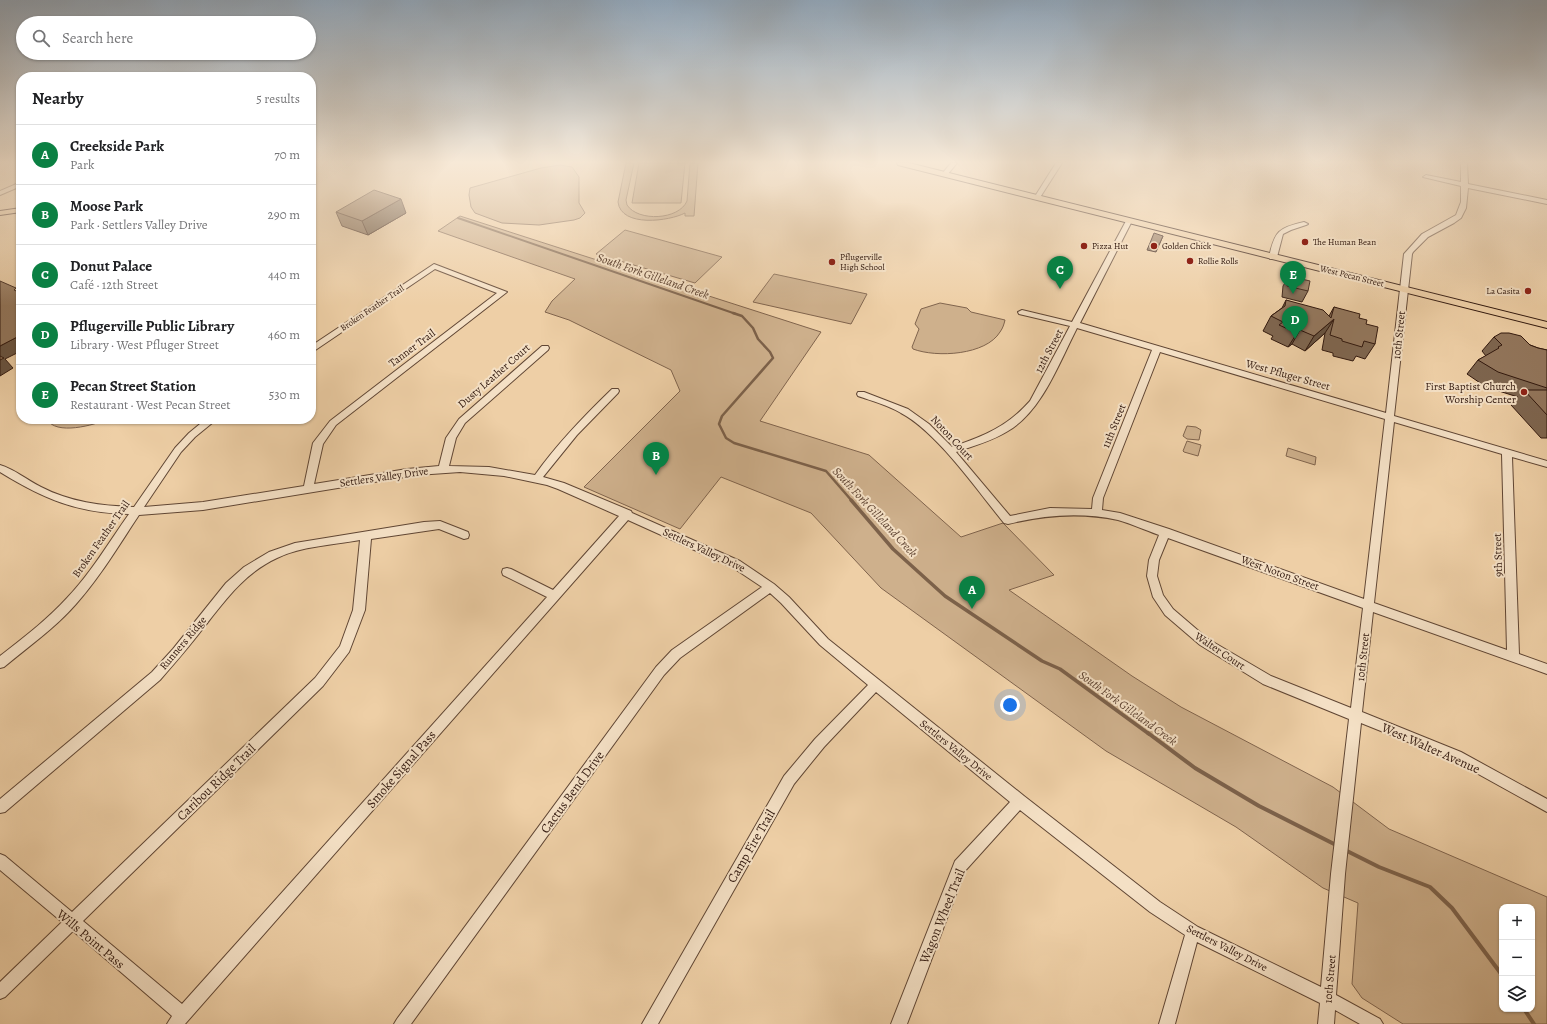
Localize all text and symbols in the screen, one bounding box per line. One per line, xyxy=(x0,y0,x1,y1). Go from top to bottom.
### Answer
search box xyxy=(16,16,316,60)
icon: search xyxy=(30,27,52,49)
text: Search here xyxy=(62,28,133,48)
text: Nearby xyxy=(32,87,83,110)
text: 5 results xyxy=(256,90,300,107)
text: Creekside Park xyxy=(70,136,164,156)
text: A xyxy=(41,146,49,163)
text: 70 m xyxy=(274,146,300,163)
text: Park xyxy=(70,156,94,173)
text: Moose Park xyxy=(70,196,143,216)
text: B xyxy=(41,206,49,223)
text: 290 m xyxy=(268,206,300,223)
text: Park · Settlers Valley Drive xyxy=(70,216,208,233)
place label: The Human Bean xyxy=(1313,236,1376,248)
marker: The Human Bean xyxy=(1300,237,1310,247)
place label: Pizza Hut xyxy=(1092,240,1128,252)
place label: Golden Chick xyxy=(1162,240,1212,252)
marker: Pizza Hut xyxy=(1079,241,1089,251)
marker: Golden Chick xyxy=(1149,241,1159,251)
water label: South Fork Gilleland Creek xyxy=(595,249,712,303)
place label: Pflugerville High School xyxy=(840,251,886,273)
place label: Rollie Rolls xyxy=(1198,255,1239,267)
text: Donut Palace xyxy=(70,256,152,276)
pin: C xyxy=(1047,256,1073,289)
marker: Rollie Rolls xyxy=(1185,256,1195,266)
marker: Pflugerville High School xyxy=(827,257,837,267)
pin: E xyxy=(1280,261,1306,294)
street label: West Pecan Street xyxy=(1318,262,1385,290)
text: C xyxy=(41,266,49,283)
text: 440 m xyxy=(268,266,300,283)
text: Café · 12th Street xyxy=(70,276,158,293)
street label: Broken Feather Trail xyxy=(338,282,407,334)
place label: La Casita xyxy=(1486,285,1521,297)
marker: La Casita xyxy=(1523,286,1533,296)
pin: D xyxy=(1282,306,1308,339)
street label: 10th Street xyxy=(1389,310,1409,360)
text: Pflugerville Public Library xyxy=(70,316,234,336)
street label: Tanner Trail xyxy=(386,325,439,370)
text: D xyxy=(40,326,50,343)
text: 460 m xyxy=(268,326,300,343)
street label: 12th Street xyxy=(1031,326,1067,376)
text: Library · West Pfluger Street xyxy=(70,336,219,353)
street label: Dusty Leather Court xyxy=(455,340,534,412)
street label: West Pfluger Street xyxy=(1243,356,1332,394)
text: Pecan Street Station xyxy=(70,376,196,396)
place label: First Baptist Church Worship Center xyxy=(1425,379,1516,407)
text: E xyxy=(41,386,49,403)
text: 530 m xyxy=(269,386,300,403)
marker: First Baptist Church Worship Center xyxy=(1519,387,1529,397)
text: Restaurant · West Pecan Street xyxy=(70,396,231,413)
street label: 11th Street xyxy=(1098,401,1130,450)
street label: Noton Court xyxy=(927,412,977,464)
pin: B xyxy=(643,442,669,475)
street label: Settlers Valley Drive xyxy=(339,463,429,491)
water label: South Fork Gilleland Creek xyxy=(829,464,921,561)
street label: Broken Feather Trail xyxy=(69,497,133,581)
street label: Settlers Valley Drive xyxy=(660,524,748,576)
street label: 9th Street xyxy=(1490,533,1506,577)
street label: West Noton Street xyxy=(1238,552,1321,594)
pin: A xyxy=(959,576,985,609)
street label: Runners Ridge xyxy=(156,613,210,673)
street label: Walter Court xyxy=(1191,628,1249,674)
street label: 10th Street xyxy=(1353,632,1373,682)
water label: South Fork Gilleland Creek xyxy=(1076,667,1181,749)
your location xyxy=(1000,695,1020,715)
street label: Settlers Valley Drive xyxy=(917,716,995,784)
street label: West Walter Avenue xyxy=(1378,718,1483,777)
street label: Smoke Signal Pass xyxy=(362,726,440,812)
street label: Caribou Ridge Trail xyxy=(173,740,259,824)
street label: Cactus Bend Drive xyxy=(536,747,608,837)
street label: Camp Fire Trail xyxy=(723,806,779,886)
street label: Wagon Wheel Trail xyxy=(915,866,969,967)
map controls xyxy=(1499,904,1535,1012)
button: + xyxy=(1499,904,1535,940)
street label: Wills Point Pass xyxy=(53,905,128,972)
street label: Settlers Valley Drive xyxy=(1184,921,1270,975)
button: − xyxy=(1499,940,1535,976)
street label: 10th Street xyxy=(1320,954,1340,1004)
button: layers xyxy=(1499,976,1535,1012)

